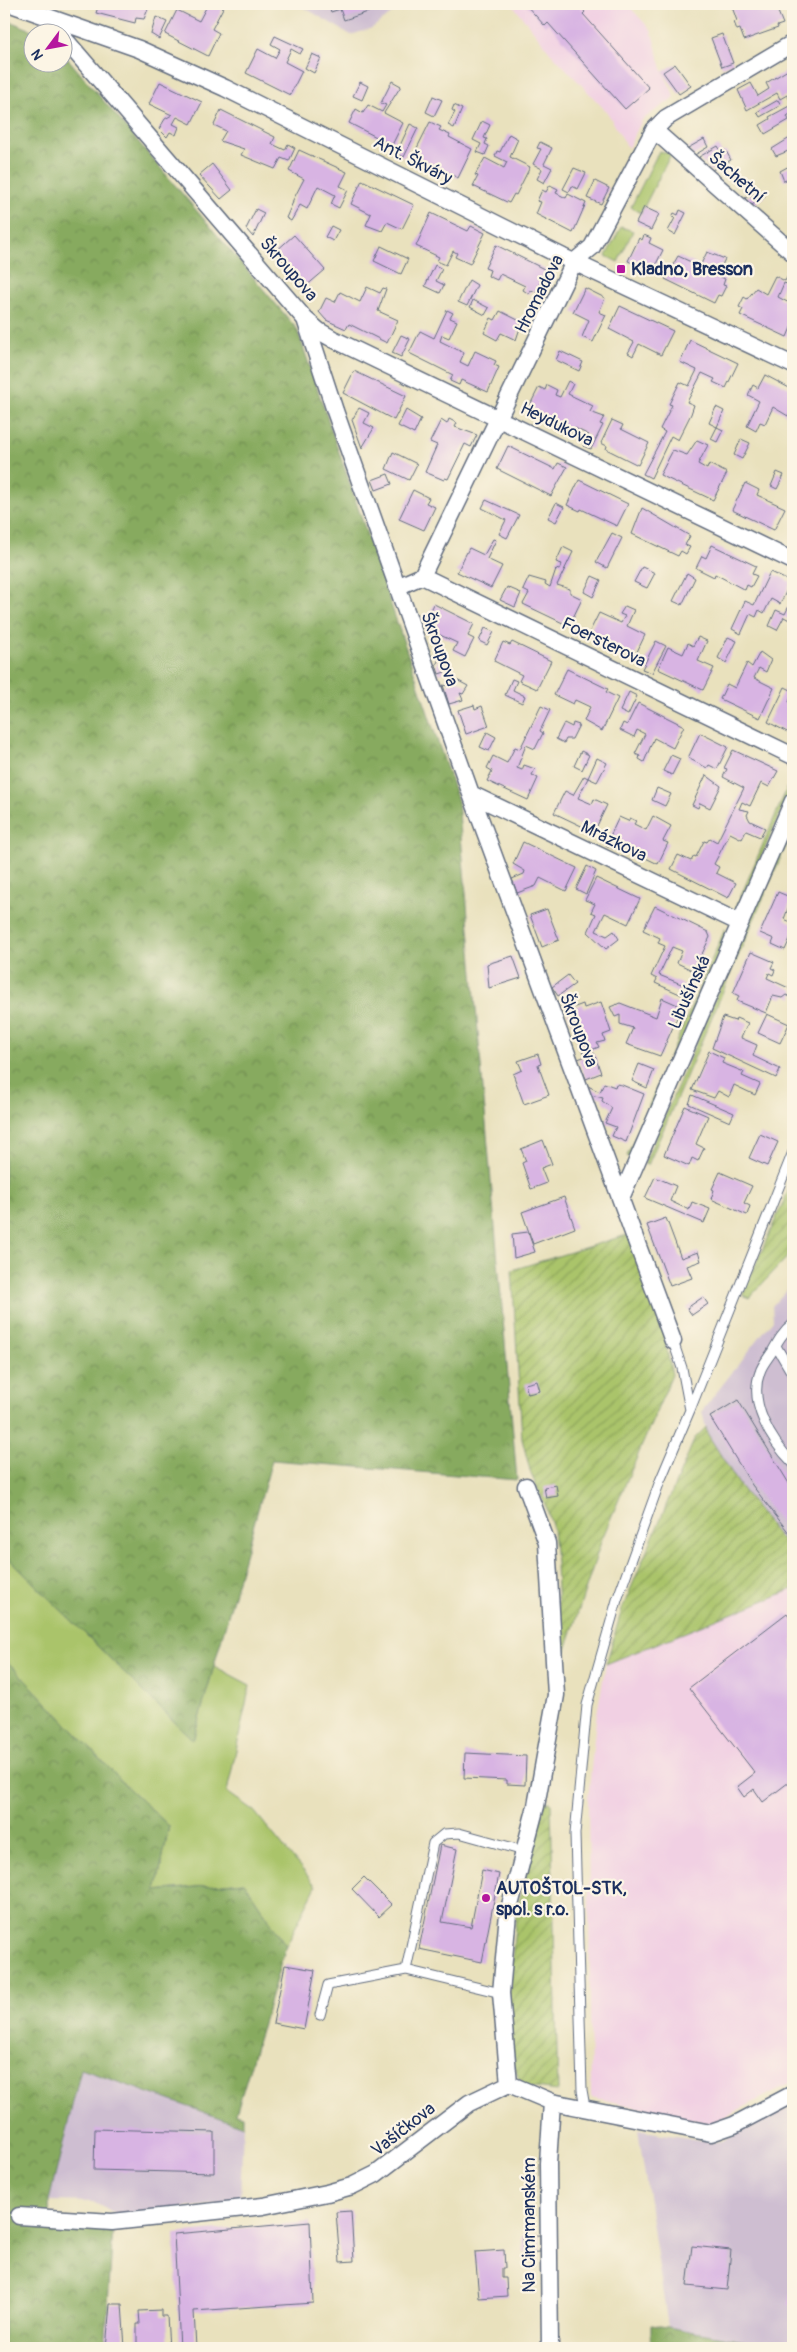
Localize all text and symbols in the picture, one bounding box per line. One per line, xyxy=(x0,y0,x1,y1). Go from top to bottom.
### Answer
north arrow xyxy=(22,22,72,72)
text: N xyxy=(28,46,47,63)
street label: Ant. Škváry xyxy=(369,130,457,190)
street label: Šachetní xyxy=(703,146,771,208)
street label: Škroupova xyxy=(255,232,323,306)
street label: Hromadova xyxy=(510,251,569,338)
place label: Kladno, Bresson xyxy=(631,258,753,281)
marker: Kladno, Bresson xyxy=(615,263,627,275)
street label: Heydukova xyxy=(516,397,597,452)
street label: Škroupova xyxy=(415,608,465,690)
street label: Foersterova xyxy=(558,612,650,673)
street label: Mrázkova xyxy=(577,816,651,867)
street label: Libušínská xyxy=(663,952,716,1033)
street label: Škroupova xyxy=(554,989,604,1071)
place label: AUTOŠTOL-STK, spol. s r.o. xyxy=(496,1876,627,1921)
marker: AUTOŠTOL-STK, spol. s r.o. xyxy=(480,1892,492,1904)
street label: Vašíčkova xyxy=(367,2097,440,2162)
street label: Na Cimrmanském xyxy=(518,2157,541,2293)

